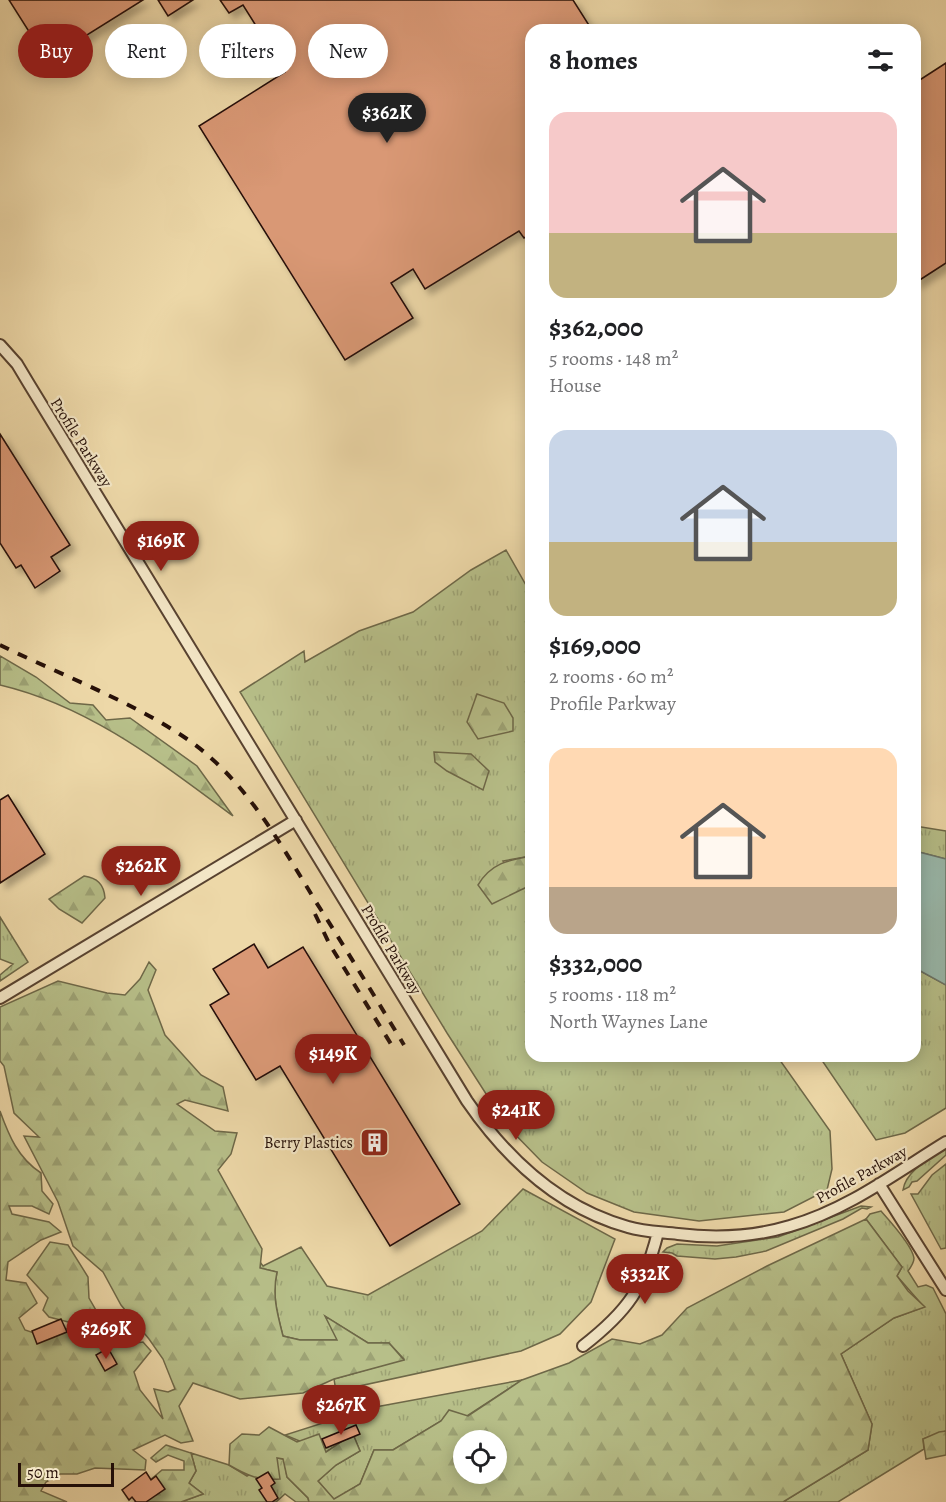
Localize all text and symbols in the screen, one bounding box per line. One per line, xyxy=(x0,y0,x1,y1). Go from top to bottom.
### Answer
chip: Buy xyxy=(18,24,93,78)
chip: Rent xyxy=(105,24,187,78)
chip: Filters xyxy=(199,24,296,78)
chip: New xyxy=(308,24,388,78)
text: 8 homes xyxy=(549,43,638,78)
icon: filters xyxy=(864,44,897,77)
pin: $362K xyxy=(345,93,429,144)
text: $362K xyxy=(362,99,412,126)
icon: home xyxy=(669,151,777,259)
text: $362,000 xyxy=(549,310,643,345)
text: 5 rooms · 148 m² xyxy=(549,345,678,372)
text: House xyxy=(549,372,601,399)
street label: Profile Parkway xyxy=(45,394,118,492)
icon: home xyxy=(669,469,777,577)
pin: $169K xyxy=(119,521,203,572)
text: $169K xyxy=(137,527,185,554)
text: $169,000 xyxy=(549,628,641,663)
text: 2 rooms · 60 m² xyxy=(549,663,673,690)
text: Profile Parkway xyxy=(549,690,676,717)
icon: home xyxy=(669,787,777,895)
pin: $262K xyxy=(99,846,183,897)
text: $262K xyxy=(115,852,167,879)
street label: Profile Parkway xyxy=(356,900,427,999)
text: $332,000 xyxy=(549,946,642,981)
text: 5 rooms · 118 m² xyxy=(549,981,676,1008)
text: North Waynes Lane xyxy=(549,1008,708,1035)
pin: $149K xyxy=(291,1034,375,1085)
text: $149K xyxy=(309,1040,357,1067)
pin: $241K xyxy=(474,1090,558,1141)
text: $241K xyxy=(492,1096,540,1123)
building icon: Berry Plastics xyxy=(358,1126,390,1158)
place label: Berry Plastics xyxy=(264,1132,353,1154)
street label: Profile Parkway xyxy=(812,1140,912,1209)
pin: $332K xyxy=(603,1254,687,1305)
text: $332K xyxy=(620,1260,670,1287)
pin: $269K xyxy=(64,1309,148,1360)
text: $269K xyxy=(81,1315,131,1342)
pin: $267K xyxy=(299,1385,383,1436)
text: $267K xyxy=(316,1391,366,1418)
map controls xyxy=(453,1430,507,1484)
button: locate xyxy=(453,1430,507,1484)
scale bar xyxy=(18,1460,114,1488)
text: 50 m xyxy=(27,1462,59,1484)

